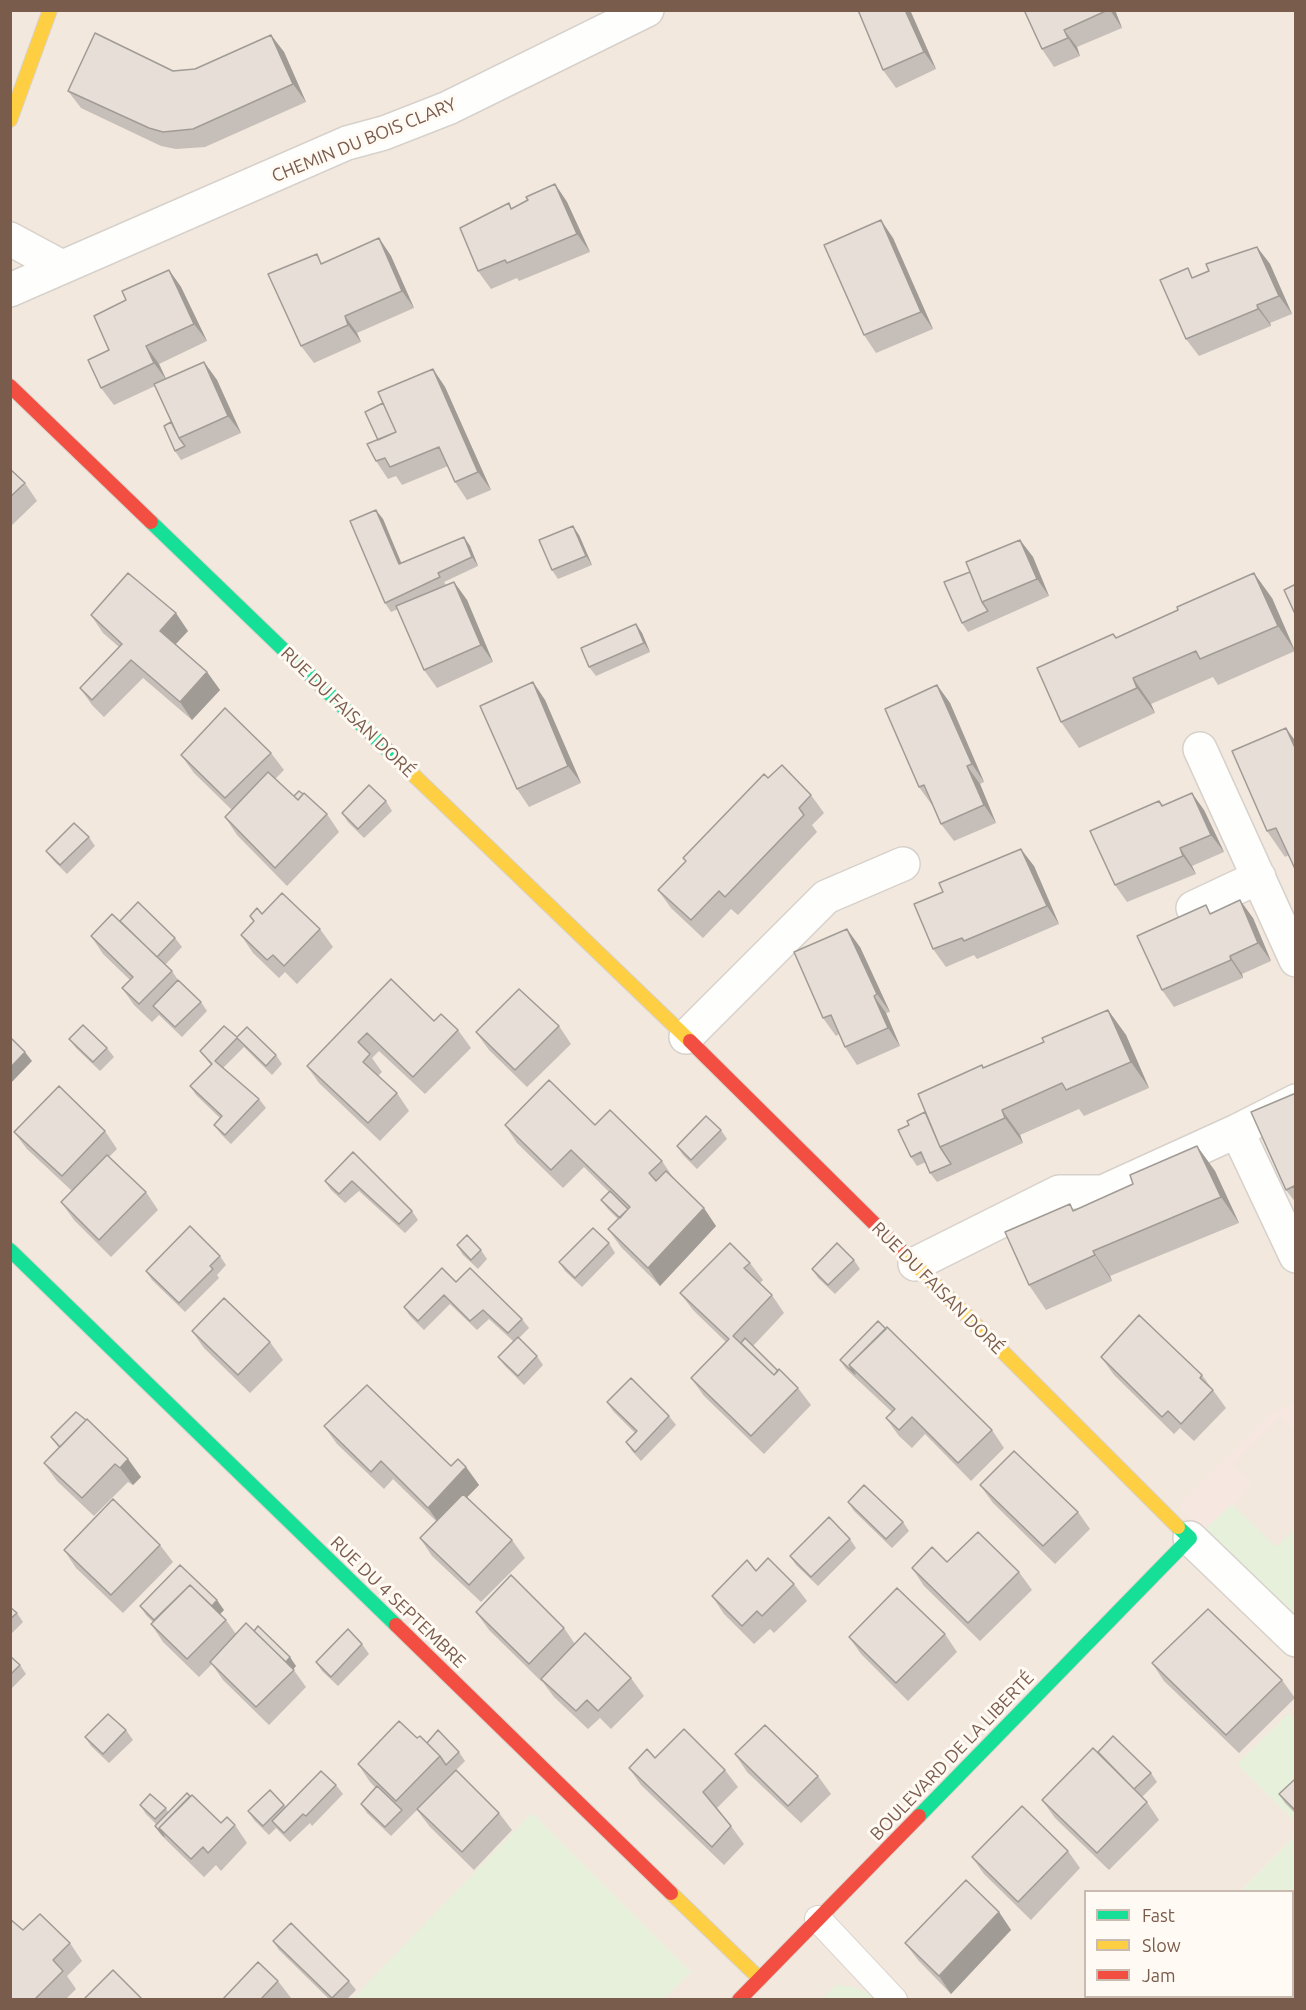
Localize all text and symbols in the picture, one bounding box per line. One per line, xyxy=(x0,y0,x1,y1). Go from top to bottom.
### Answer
street label: CHEMIN DU BOIS CLARY xyxy=(268,93,460,187)
street label: RUE DU FAISAN DORÉ xyxy=(276,642,420,782)
street label: RUE DU FAISAN DORÉ xyxy=(867,1217,1009,1359)
street label: RUE DU 4 SEPTEMBRE xyxy=(326,1532,470,1672)
street label: BOULEVARD DE LA LIBERTÉ xyxy=(866,1667,1038,1845)
legend xyxy=(1084,1890,1294,1998)
text: Fast xyxy=(1142,1905,1175,1925)
text: Slow xyxy=(1142,1935,1181,1955)
text: Jam xyxy=(1142,1965,1176,1985)

